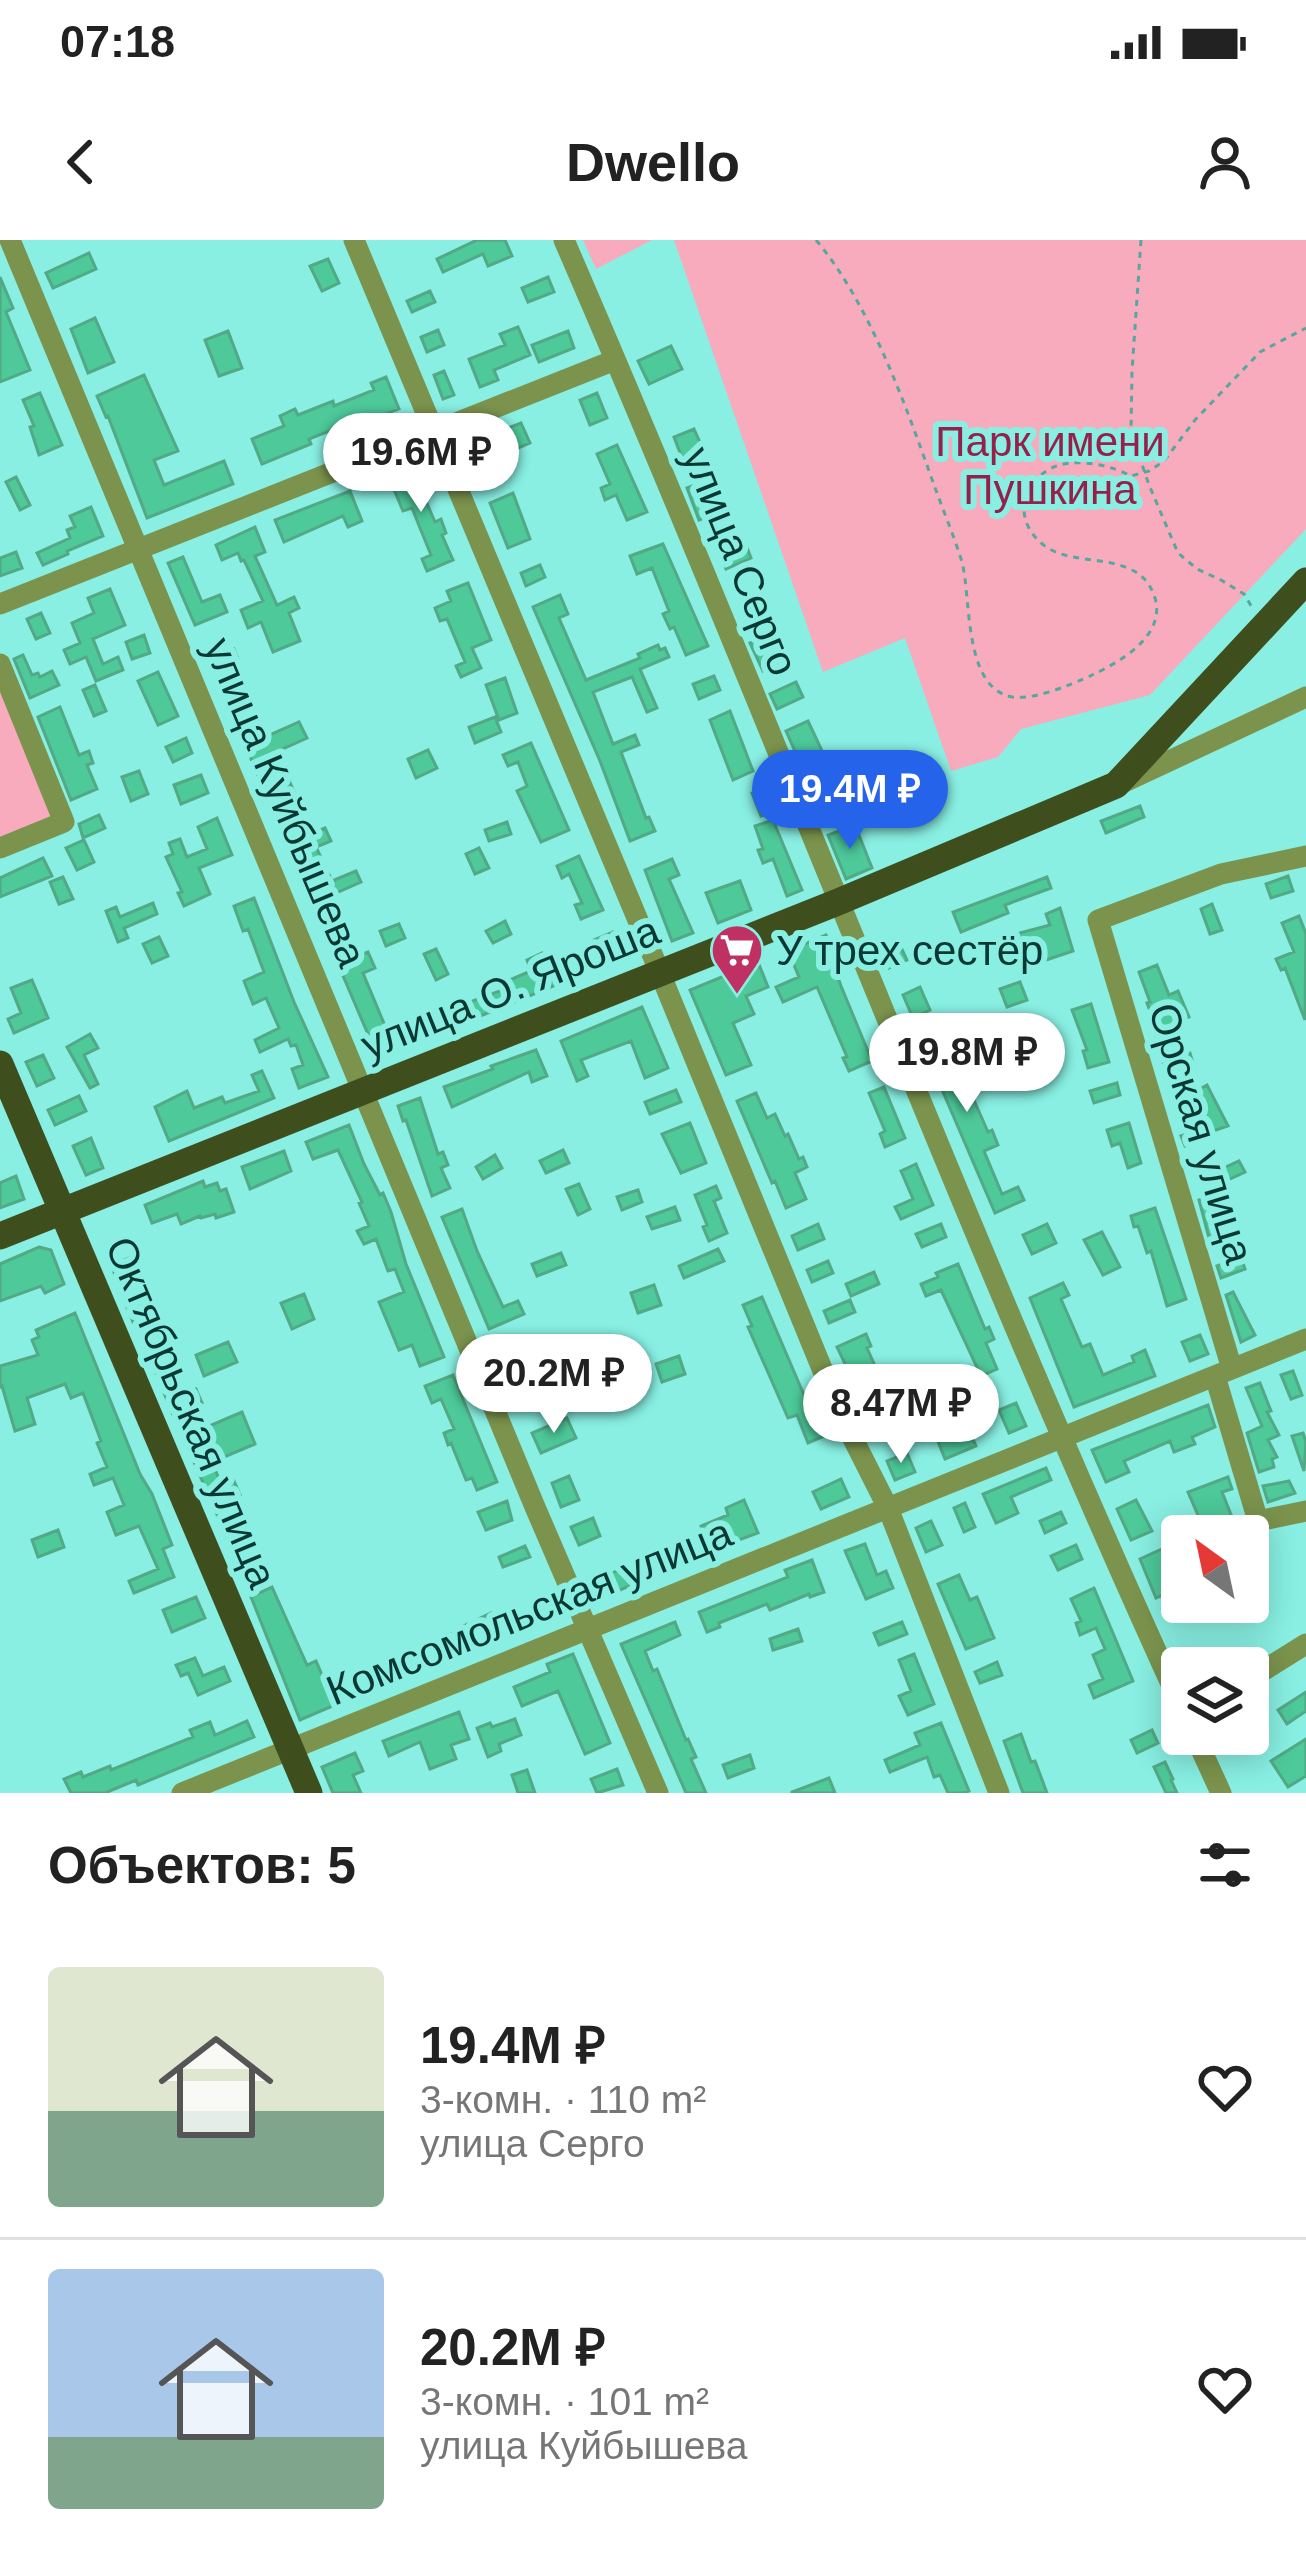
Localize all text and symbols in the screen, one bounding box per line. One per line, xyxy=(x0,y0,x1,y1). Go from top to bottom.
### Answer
text: 07:18 xyxy=(60,16,175,67)
icon: back xyxy=(48,129,114,195)
icon: person xyxy=(1192,129,1258,195)
text: Dwello xyxy=(566,132,740,192)
pin: 19.6M ₽ xyxy=(310,413,532,515)
park label: Парк имени Пушкина xyxy=(935,418,1165,513)
text: 19.6M ₽ xyxy=(350,430,492,473)
street label: улица Серго xyxy=(673,440,808,682)
street label: улица Куйбышева xyxy=(195,631,376,974)
pin: 19.4M ₽ xyxy=(739,750,961,852)
text: 19.4M ₽ xyxy=(779,767,921,810)
street label: улица О. Яроша xyxy=(354,906,667,1069)
supermarket icon: У трех сестёр xyxy=(709,922,765,996)
place label: У трех сестёр xyxy=(776,927,1043,974)
street label: Орская улица xyxy=(1140,997,1264,1270)
pin: 19.8M ₽ xyxy=(856,1013,1078,1115)
text: 19.8M ₽ xyxy=(896,1030,1038,1073)
street label: Октябрьская улица xyxy=(96,1230,287,1595)
pin: 20.2M ₽ xyxy=(443,1334,665,1436)
text: 20.2M ₽ xyxy=(483,1351,625,1394)
pin: 8.47M ₽ xyxy=(790,1364,1012,1466)
text: 8.47M ₽ xyxy=(830,1381,972,1424)
street label: Комсомольская улица xyxy=(320,1508,739,1714)
north arrow xyxy=(1161,1515,1269,1623)
map controls xyxy=(1161,1515,1269,1755)
button: layers xyxy=(1161,1647,1269,1755)
icon: filters xyxy=(1192,1832,1258,1898)
text: Объектов: 5 xyxy=(48,1837,356,1894)
icon: home xyxy=(144,2015,288,2159)
text: 19.4M ₽ xyxy=(420,2017,606,2074)
icon: heart xyxy=(1192,2054,1258,2120)
text: 3-комн. · 110 m² xyxy=(420,2078,706,2121)
text: улица Серго xyxy=(420,2122,645,2165)
icon: home xyxy=(144,2317,288,2461)
text: 20.2M ₽ xyxy=(420,2319,606,2376)
icon: heart xyxy=(1192,2356,1258,2422)
text: 3-комн. · 101 m² xyxy=(420,2380,709,2423)
text: улица Куйбышева xyxy=(420,2424,747,2467)

